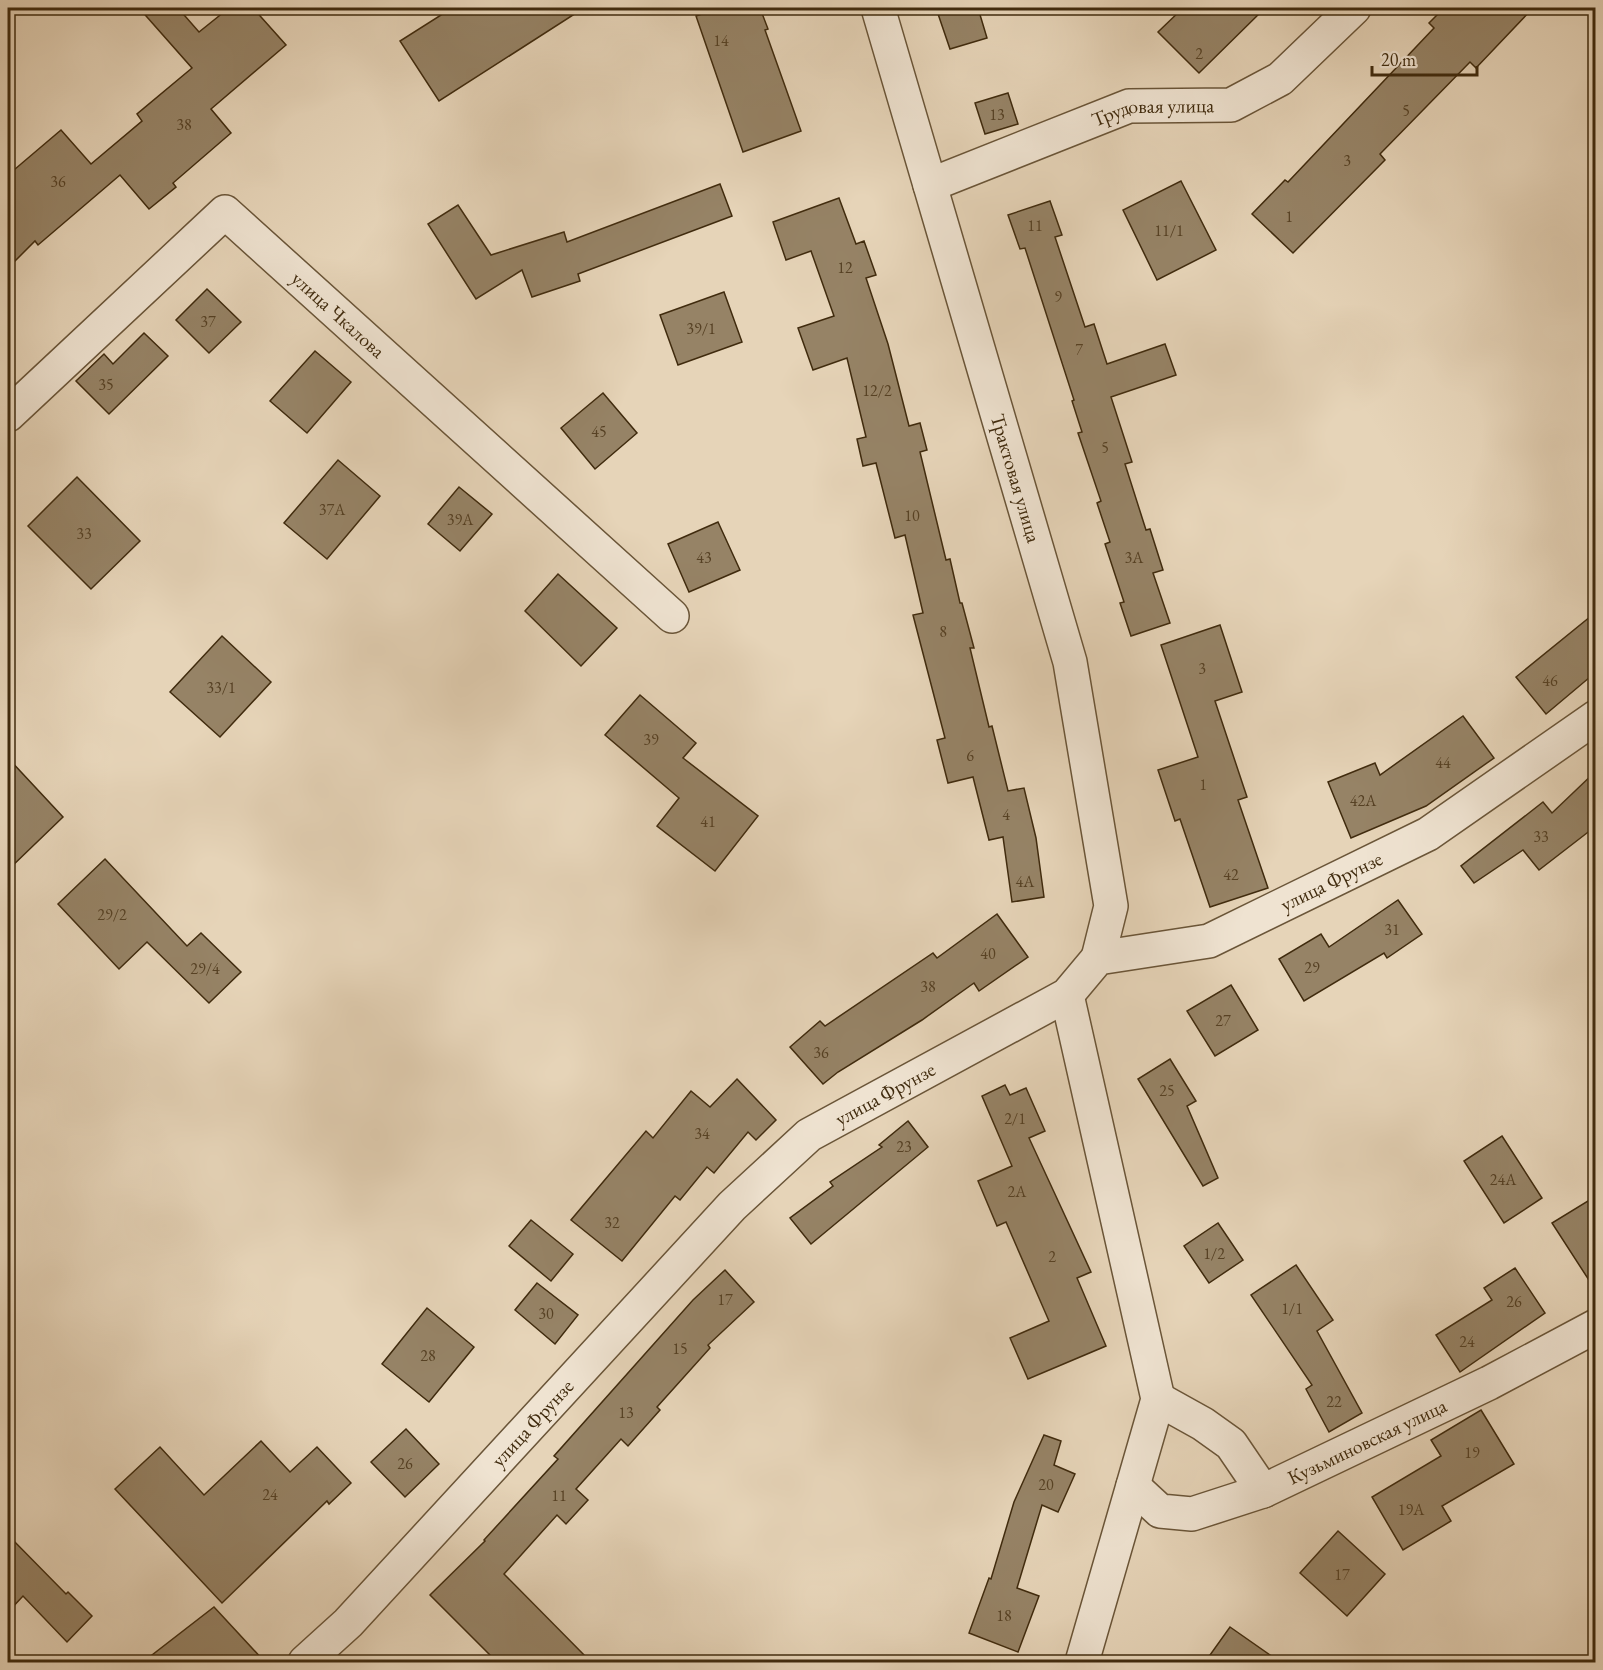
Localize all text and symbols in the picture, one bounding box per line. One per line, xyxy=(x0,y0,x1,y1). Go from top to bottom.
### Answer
house number: 14 xyxy=(713,30,729,51)
scale bar xyxy=(1372,39,1477,77)
house number: 2 xyxy=(1195,43,1203,64)
text: 20 m xyxy=(1381,48,1416,71)
street label: Трудовая улица xyxy=(1088,92,1214,133)
house number: 5 xyxy=(1402,100,1410,121)
house number: 13 xyxy=(989,104,1005,125)
house number: 38 xyxy=(176,114,192,135)
house number: 3 xyxy=(1343,150,1351,171)
house number: 36 xyxy=(50,171,66,192)
house number: 1 xyxy=(1285,206,1293,227)
house number: 11 xyxy=(1027,215,1043,236)
house number: 11/1 xyxy=(1154,220,1184,241)
house number: 12 xyxy=(837,257,853,278)
street label: улица Чкалова xyxy=(286,265,391,364)
house number: 9 xyxy=(1054,286,1062,307)
house number: 37 xyxy=(200,311,216,332)
house number: 39/1 xyxy=(686,318,716,339)
house number: 7 xyxy=(1075,339,1083,360)
house number: 35 xyxy=(98,374,114,395)
house number: 12/2 xyxy=(862,380,892,401)
street label: Трактовая улица xyxy=(985,411,1047,546)
house number: 45 xyxy=(591,421,607,442)
house number: 5 xyxy=(1101,437,1109,458)
house number: 37А xyxy=(319,499,346,520)
house number: 10 xyxy=(904,505,920,526)
house number: 39А xyxy=(447,509,474,530)
house number: 33 xyxy=(76,523,92,544)
house number: 43 xyxy=(696,547,712,568)
house number: 3А xyxy=(1125,547,1144,568)
house number: 8 xyxy=(939,621,947,642)
house number: 3 xyxy=(1198,658,1206,679)
house number: 46 xyxy=(1542,670,1558,691)
house number: 33/1 xyxy=(206,677,236,698)
house number: 39 xyxy=(643,729,659,750)
house number: 6 xyxy=(966,745,974,766)
house number: 44 xyxy=(1435,752,1451,773)
house number: 1 xyxy=(1199,774,1207,795)
house number: 42А xyxy=(1350,790,1377,811)
house number: 4 xyxy=(1002,804,1010,825)
house number: 41 xyxy=(700,811,716,832)
house number: 33 xyxy=(1533,826,1549,847)
street label: улица Фрунзе xyxy=(1276,845,1387,917)
house number: 42 xyxy=(1223,864,1239,885)
house number: 4А xyxy=(1016,871,1035,892)
house number: 29/2 xyxy=(97,904,127,925)
house number: 31 xyxy=(1384,919,1400,940)
house number: 40 xyxy=(980,943,996,964)
house number: 29 xyxy=(1304,957,1320,978)
house number: 29/4 xyxy=(190,958,220,979)
house number: 38 xyxy=(920,976,936,997)
house number: 27 xyxy=(1215,1010,1231,1031)
house number: 36 xyxy=(813,1042,829,1063)
street label: улица Фрунзе xyxy=(830,1056,940,1132)
house number: 25 xyxy=(1159,1080,1175,1101)
house number: 2/1 xyxy=(1004,1108,1026,1129)
house number: 34 xyxy=(694,1123,710,1144)
house number: 23 xyxy=(896,1136,912,1157)
house number: 24А xyxy=(1490,1169,1517,1190)
house number: 2А xyxy=(1008,1181,1027,1202)
house number: 32 xyxy=(604,1212,620,1233)
house number: 1/2 xyxy=(1203,1243,1225,1264)
house number: 2 xyxy=(1048,1246,1056,1267)
house number: 17 xyxy=(717,1289,733,1310)
house number: 26 xyxy=(1506,1291,1522,1312)
house number: 1/1 xyxy=(1281,1298,1303,1319)
house number: 30 xyxy=(538,1303,554,1324)
house number: 24 xyxy=(1459,1331,1475,1352)
house number: 15 xyxy=(672,1338,688,1359)
house number: 28 xyxy=(420,1345,436,1366)
street label: улица Фрунзе xyxy=(485,1373,579,1472)
house number: 22 xyxy=(1326,1391,1342,1412)
street label: Кузьминовская улица xyxy=(1283,1392,1451,1490)
house number: 13 xyxy=(618,1402,634,1423)
house number: 19 xyxy=(1464,1442,1480,1463)
house number: 26 xyxy=(397,1453,413,1474)
house number: 20 xyxy=(1038,1474,1054,1495)
house number: 24 xyxy=(262,1484,278,1505)
house number: 11 xyxy=(551,1485,567,1506)
house number: 19А xyxy=(1398,1499,1425,1520)
house number: 17 xyxy=(1334,1564,1350,1585)
house number: 18 xyxy=(996,1605,1012,1626)

